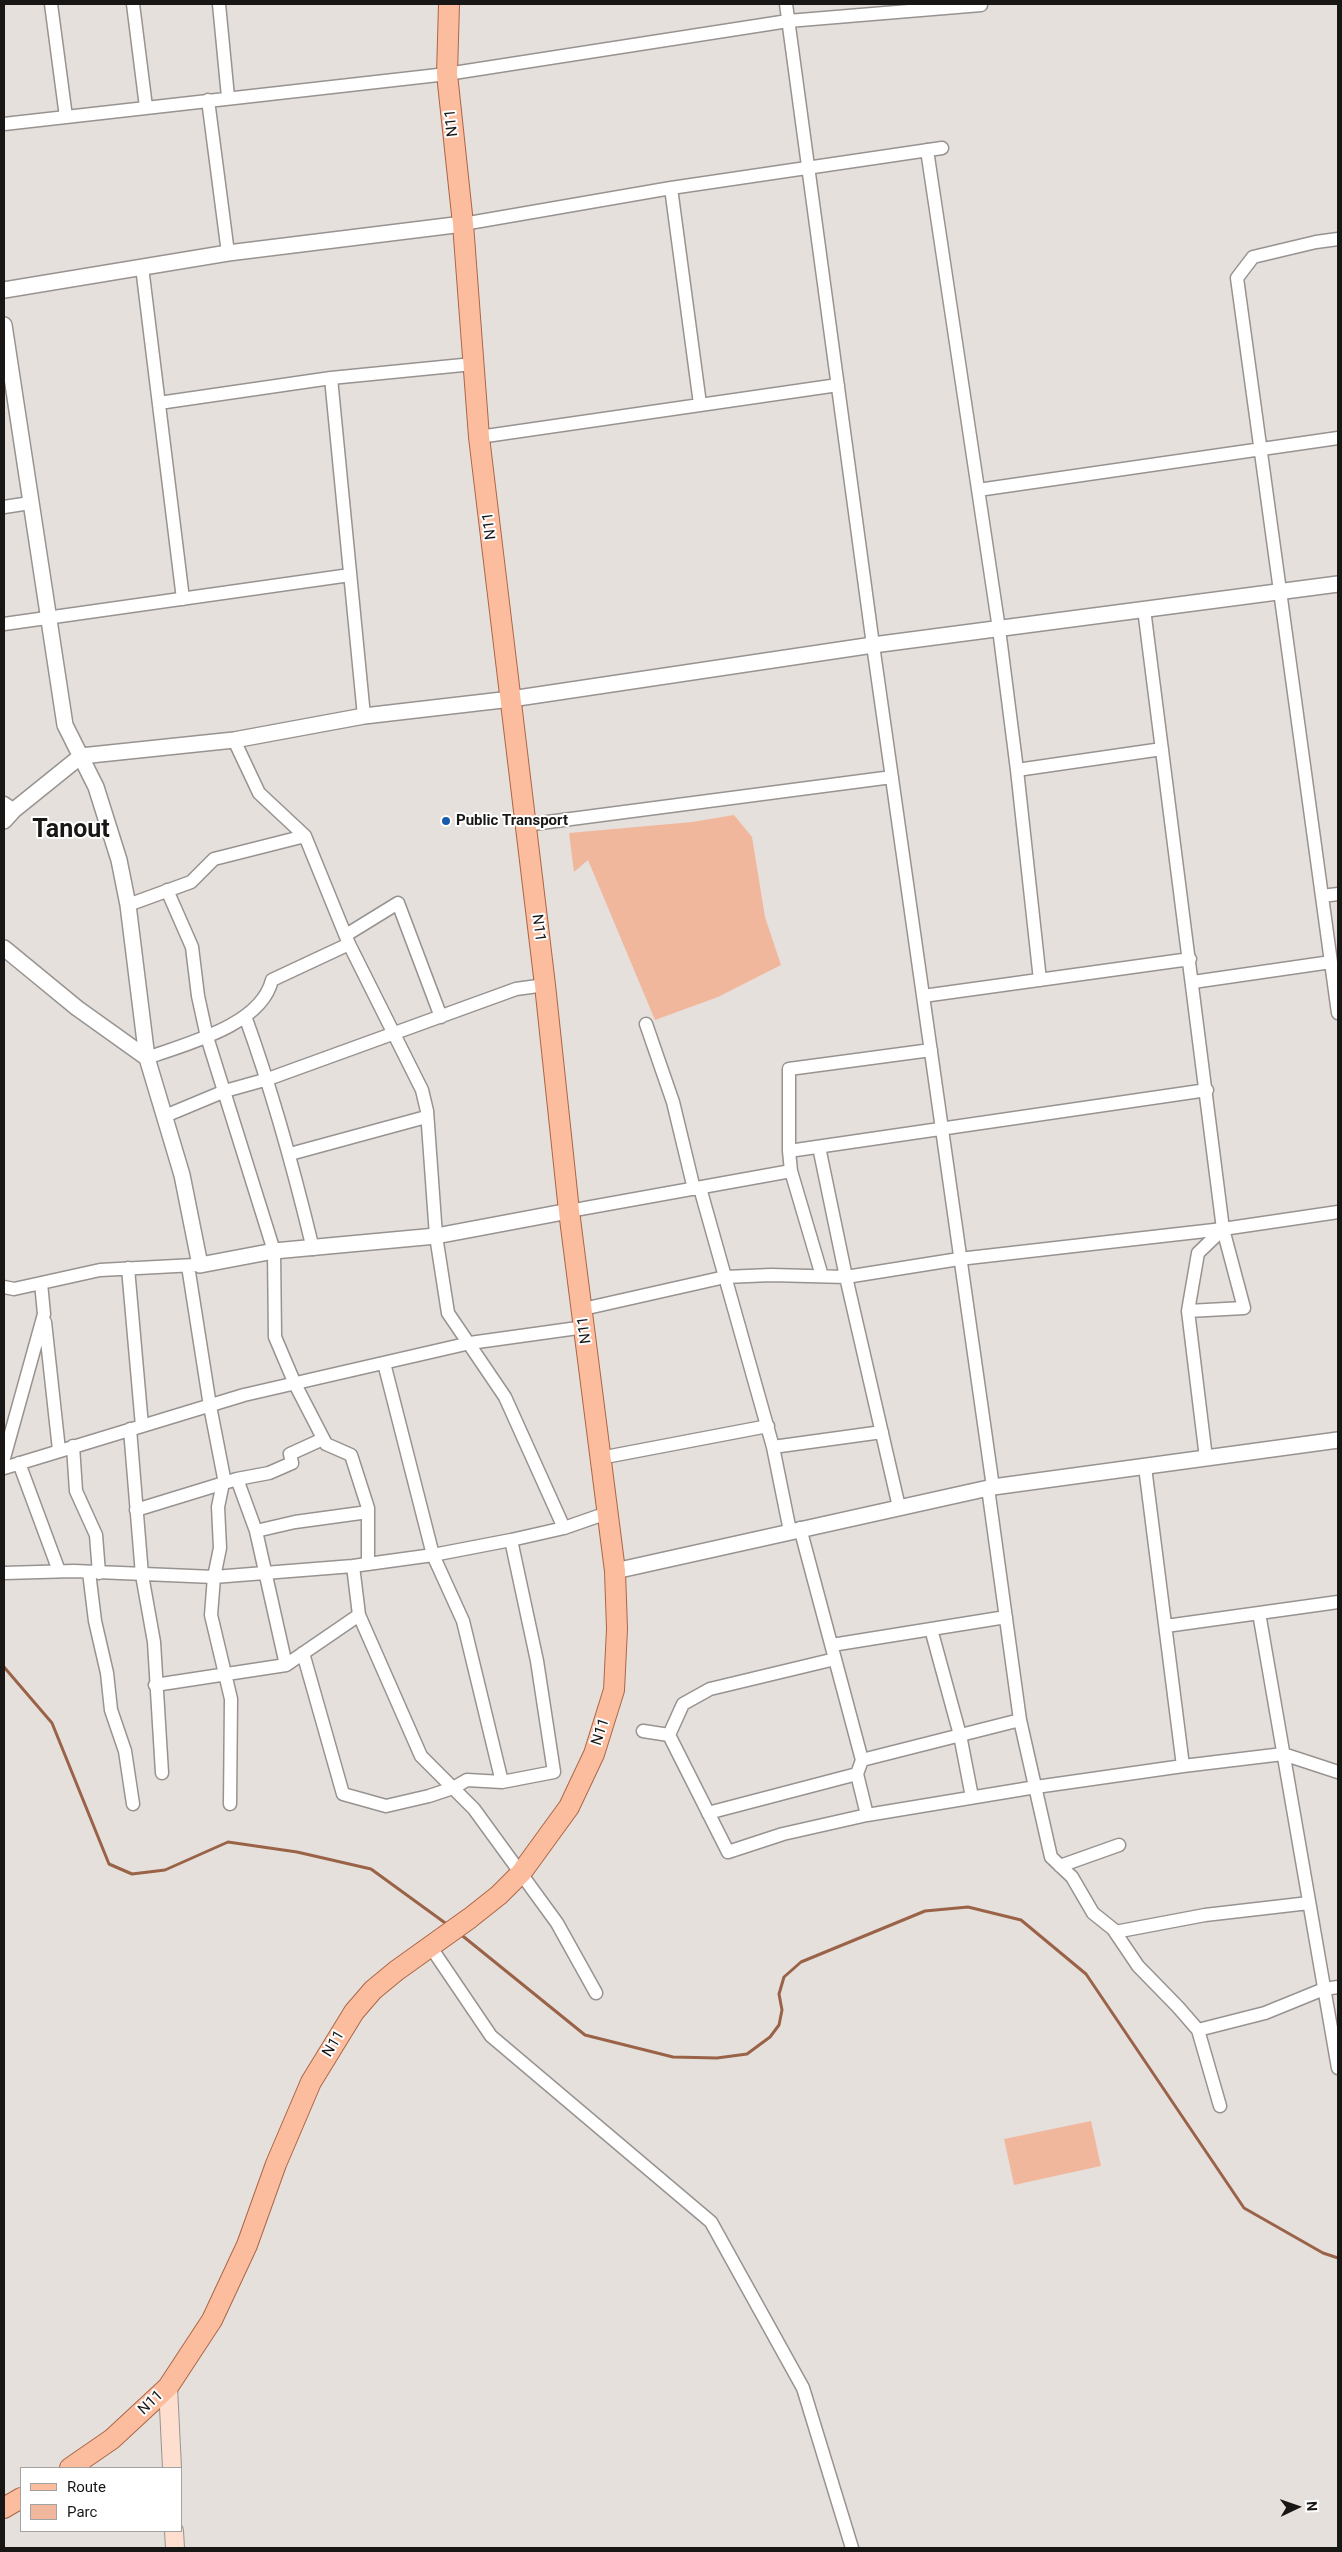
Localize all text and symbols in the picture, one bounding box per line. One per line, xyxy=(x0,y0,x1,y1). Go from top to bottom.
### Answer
street label: N11 xyxy=(442,108,462,138)
street label: N11 xyxy=(479,511,501,541)
place label: Public Transport xyxy=(456,812,568,830)
marker: Public Transport xyxy=(440,815,452,827)
district label: Tanout xyxy=(32,816,110,846)
street label: N11 xyxy=(527,913,549,943)
street label: N11 xyxy=(574,1315,596,1345)
street label: N11 xyxy=(588,1716,614,1748)
street label: N11 xyxy=(319,2028,349,2060)
street label: N11 xyxy=(135,2387,167,2419)
legend xyxy=(20,2467,182,2532)
text: Route xyxy=(67,2478,106,2496)
north arrow xyxy=(1272,2482,1322,2532)
text: N xyxy=(1304,2501,1320,2512)
text: Parc xyxy=(67,2503,97,2521)

